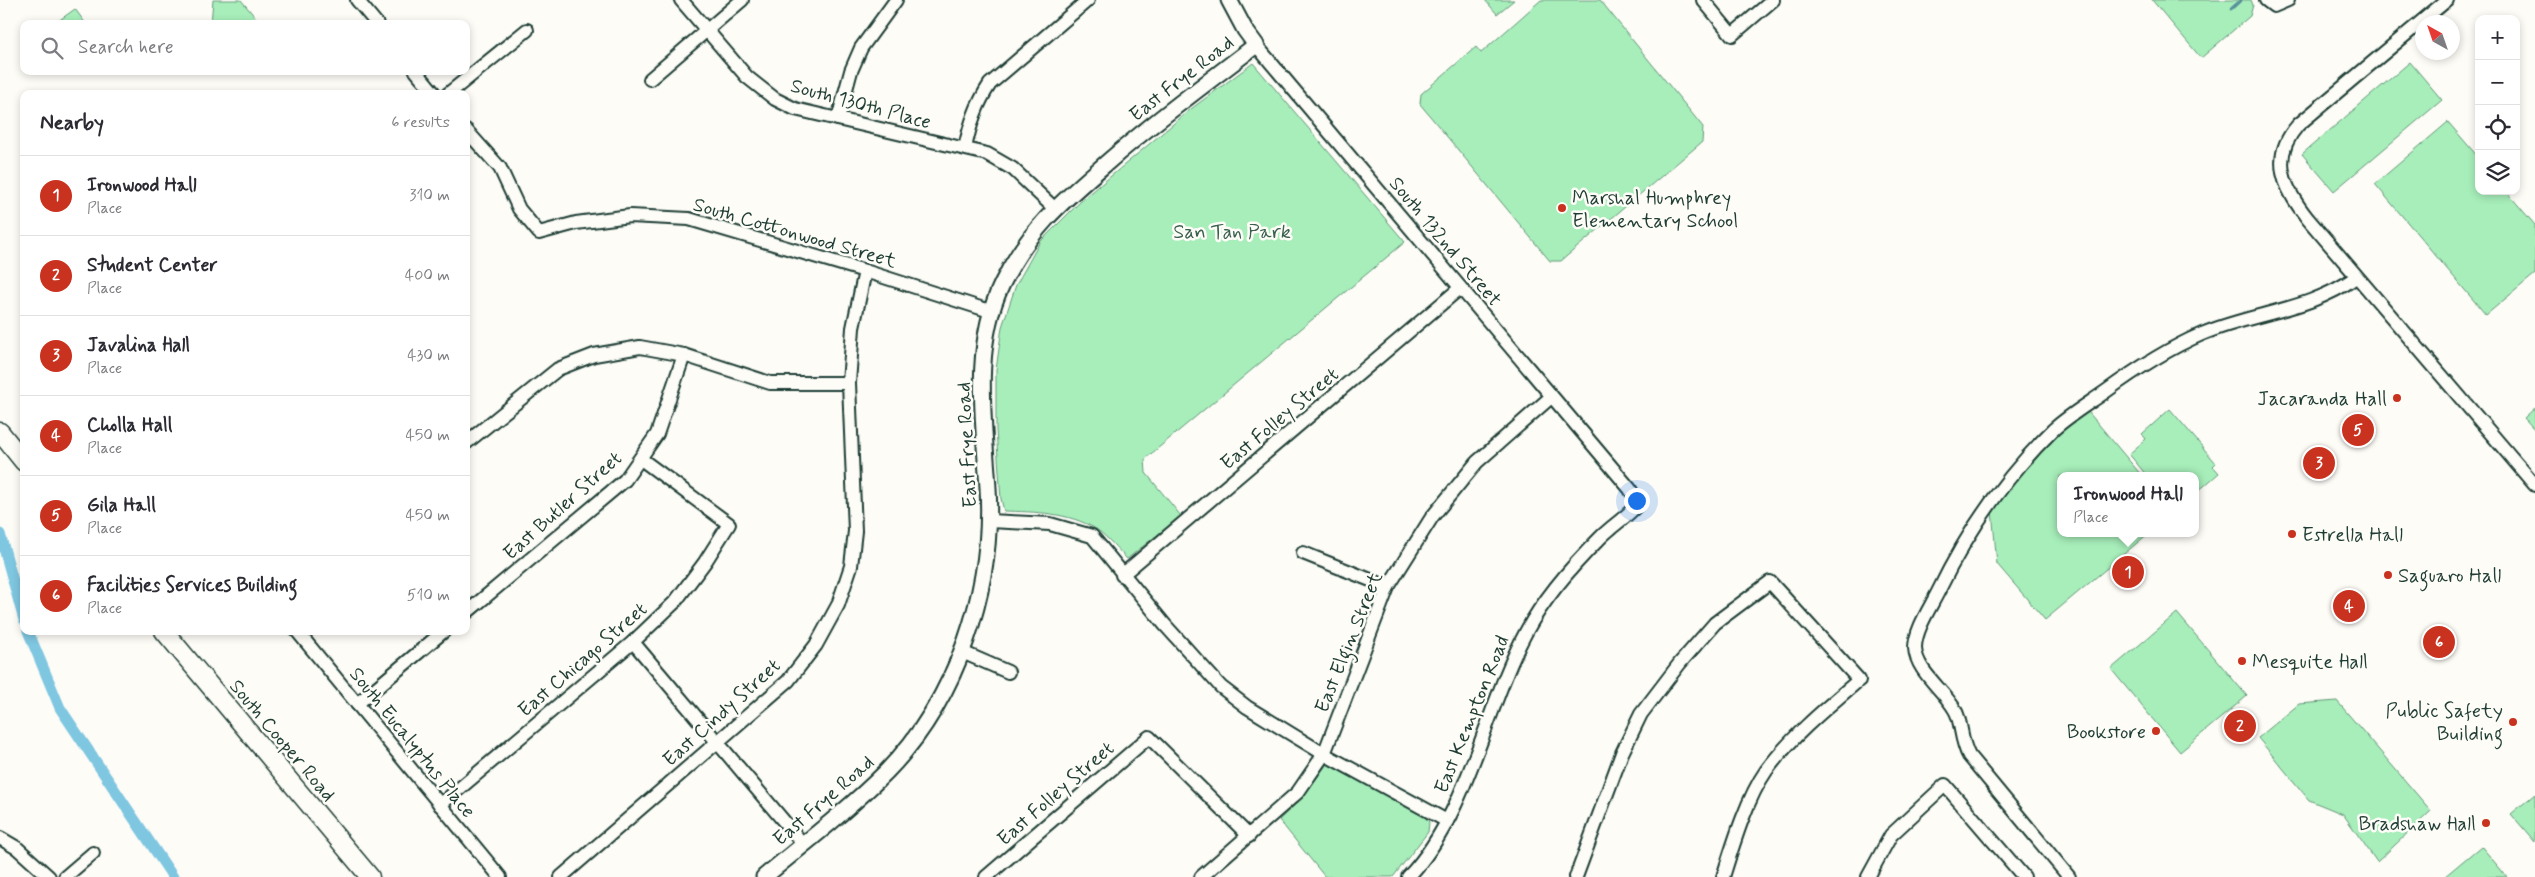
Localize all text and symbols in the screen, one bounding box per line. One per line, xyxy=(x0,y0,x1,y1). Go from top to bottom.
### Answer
north arrow xyxy=(2415,15,2460,60)
map controls xyxy=(2475,15,2520,195)
button: + xyxy=(2475,15,2520,60)
search box xyxy=(20,20,470,75)
street label: East Frye Road xyxy=(1124,30,1240,129)
icon: search xyxy=(38,34,66,62)
text: Search here xyxy=(78,35,174,60)
button: − xyxy=(2475,60,2520,105)
street label: South 130th Place xyxy=(787,73,934,136)
button: locate xyxy=(2475,105,2520,150)
text: Nearby xyxy=(40,109,104,137)
text: 6 results xyxy=(391,112,450,133)
button: layers xyxy=(2475,150,2520,195)
street label: South 132nd Street xyxy=(1382,171,1507,313)
text: Ironwood Hall xyxy=(87,173,197,198)
text: 1 xyxy=(52,185,60,206)
text: 310 m xyxy=(409,185,450,206)
place label: Marshal Humphrey Elementary School xyxy=(1572,185,1738,235)
street label: South Cottonwood Street xyxy=(690,191,900,275)
text: Place xyxy=(87,198,122,219)
marker: Marshal Humphrey Elementary School xyxy=(1556,202,1568,214)
park label: San Tan Park xyxy=(1173,219,1291,246)
text: Student Center xyxy=(87,253,217,278)
text: 2 xyxy=(52,265,60,286)
text: 400 m xyxy=(405,265,450,286)
text: Place xyxy=(87,278,122,299)
text: Javalina Hall xyxy=(87,333,190,358)
text: 3 xyxy=(52,345,60,366)
text: 430 m xyxy=(407,345,450,366)
text: Place xyxy=(87,358,122,379)
street label: East Folley Street xyxy=(1215,362,1345,477)
street label: East Frye Road xyxy=(951,381,984,509)
place label: Jacaranda Hall xyxy=(2257,386,2387,413)
marker: Jacaranda Hall xyxy=(2391,392,2403,404)
pin: 5 xyxy=(2342,411,2374,449)
text: Cholla Hall xyxy=(87,413,172,438)
text: 4 xyxy=(51,425,61,446)
text: 450 m xyxy=(405,425,450,446)
text: Place xyxy=(87,438,122,459)
pin: 3 xyxy=(2303,444,2335,482)
street label: East Butler Street xyxy=(498,446,628,567)
popup xyxy=(2057,472,2199,537)
text: Ironwood Hall xyxy=(2073,482,2183,507)
your location xyxy=(1624,488,1650,514)
text: Gila Hall xyxy=(87,493,156,518)
text: 5 xyxy=(51,505,61,526)
text: 450 m xyxy=(405,505,450,526)
text: Place xyxy=(2073,507,2108,528)
text: Place xyxy=(87,518,122,539)
place label: Estrella Hall xyxy=(2302,522,2403,549)
marker: Estrella Hall xyxy=(2286,528,2298,540)
pin: 1 xyxy=(2112,553,2144,591)
place label: Saguaro Hall xyxy=(2398,563,2501,592)
street label: East Elgin Street xyxy=(1309,568,1392,718)
marker: Saguaro Hall xyxy=(2382,569,2394,581)
text: Facilities Services Building xyxy=(87,573,297,598)
text: 6 xyxy=(52,585,60,606)
text: 510 m xyxy=(407,585,450,606)
pin: 4 xyxy=(2333,587,2365,625)
street label: East Chicago Street xyxy=(513,596,653,724)
text: Place xyxy=(87,598,122,619)
pin: 6 xyxy=(2423,623,2455,661)
street label: East Kempton Road xyxy=(1428,632,1516,798)
place label: Mesquite Hall xyxy=(2252,649,2368,676)
street label: East Cindy Street xyxy=(657,653,787,773)
marker: Mesquite Hall xyxy=(2236,655,2248,667)
street label: South Eucalyptus Place xyxy=(343,662,481,824)
street label: South Cooper Road xyxy=(223,674,341,808)
place label: Public Safety Building xyxy=(2385,698,2503,750)
pin: 2 xyxy=(2224,707,2256,745)
marker: Public Safety Building xyxy=(2507,716,2519,728)
place label: Bookstore xyxy=(2067,719,2146,746)
marker: Bookstore xyxy=(2150,725,2162,737)
street label: East Folley Street xyxy=(992,736,1120,853)
street label: East Frye Road xyxy=(768,750,880,853)
place label: Bradshaw Hall xyxy=(2359,811,2476,838)
marker: Bradshaw Hall xyxy=(2480,817,2492,829)

